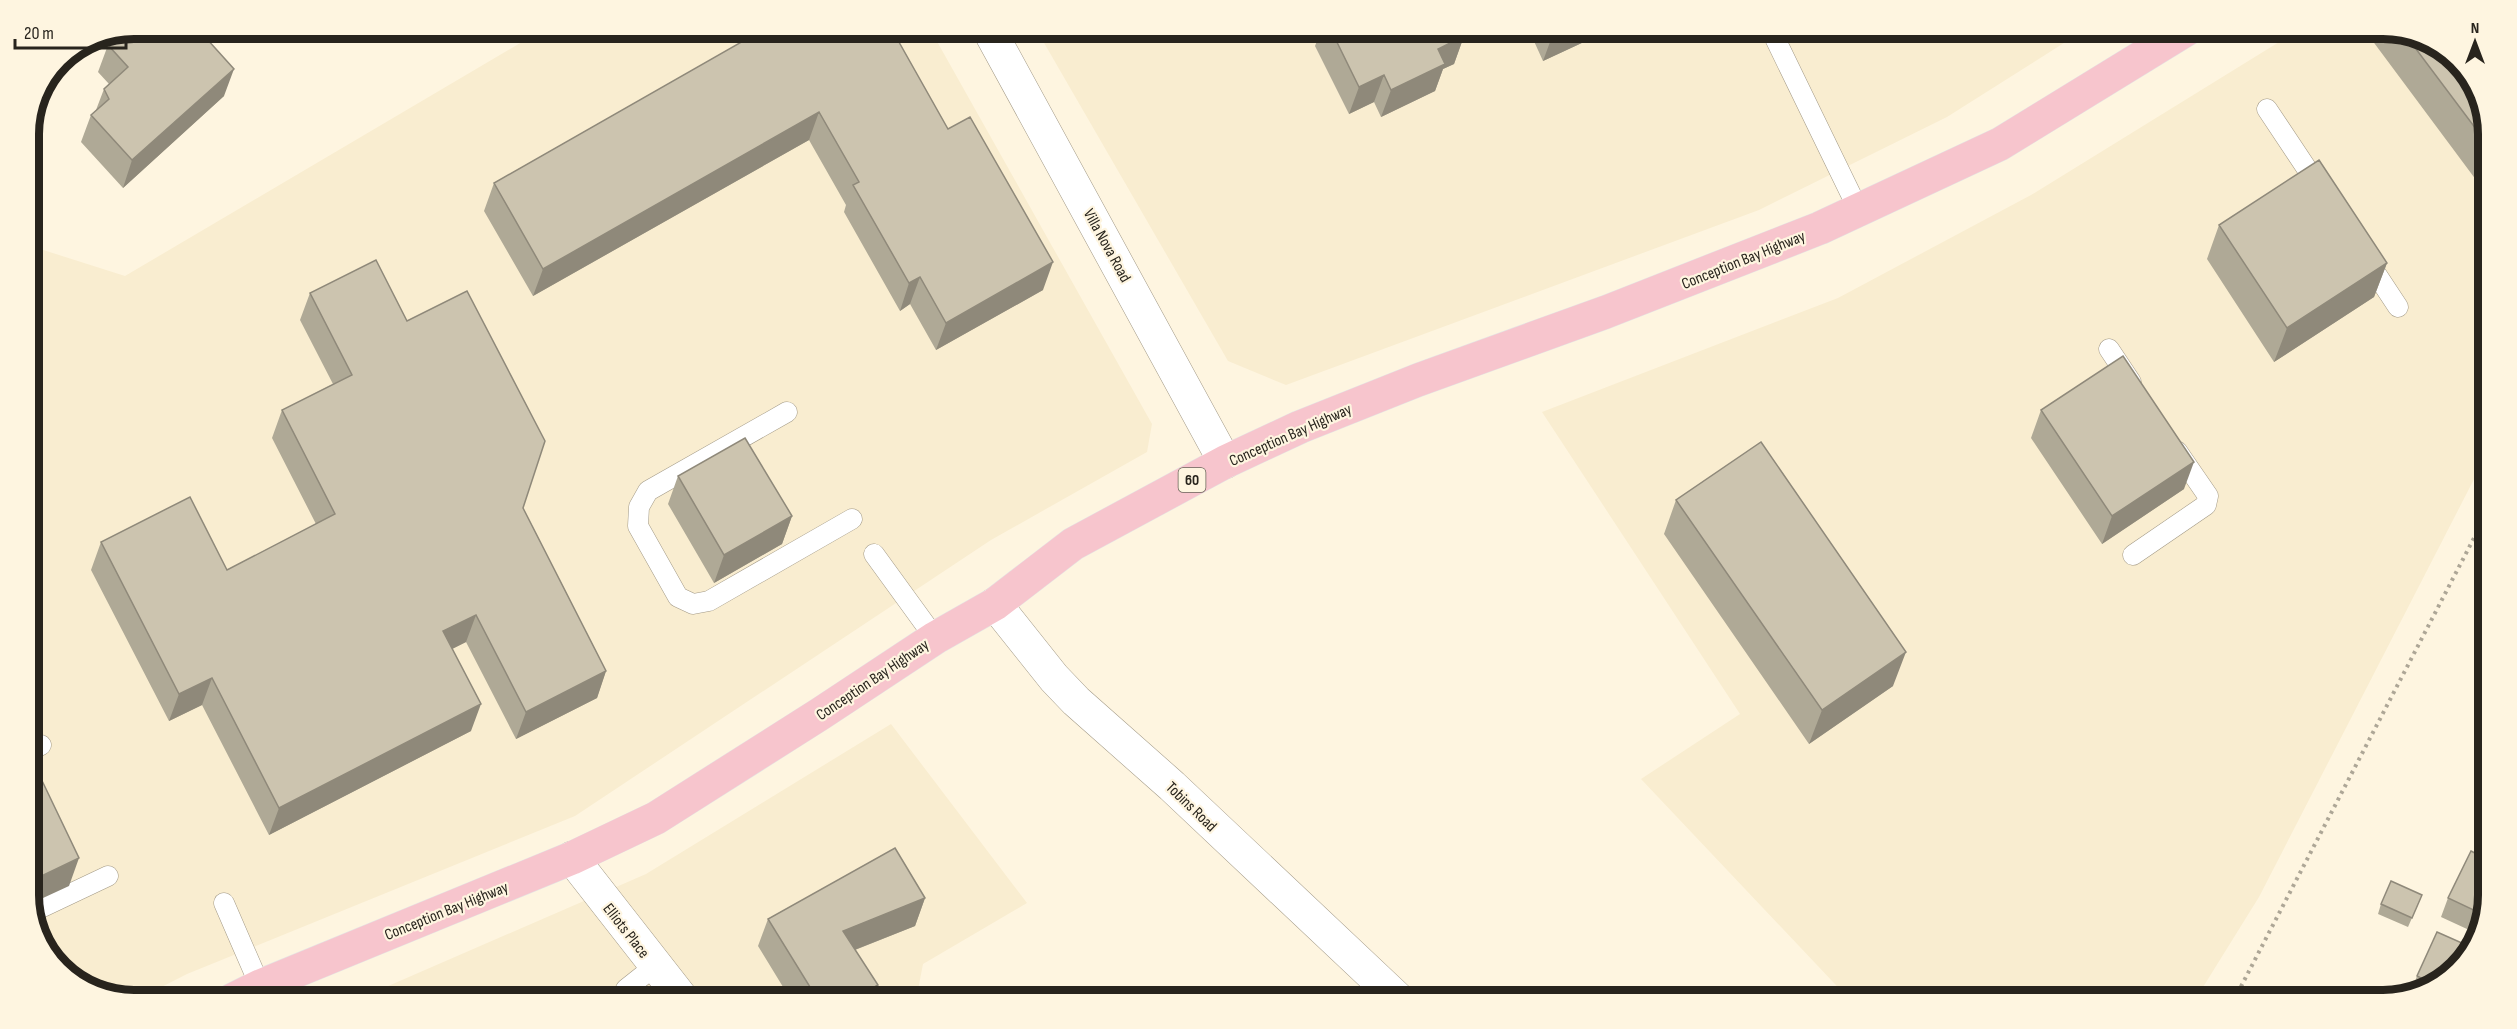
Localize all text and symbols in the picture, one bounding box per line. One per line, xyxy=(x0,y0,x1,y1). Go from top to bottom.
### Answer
scale bar xyxy=(15,12,126,50)
north arrow xyxy=(2445,12,2505,72)
text: N xyxy=(2471,19,2479,38)
text: 20 m xyxy=(24,23,54,44)
street label: Villa Nova Road xyxy=(1079,206,1135,286)
street label: Conception Bay Highway xyxy=(1679,227,1808,294)
street label: Conception Bay Highway xyxy=(1227,400,1355,471)
road number: 60 xyxy=(1178,468,1206,492)
street label: Conception Bay Highway xyxy=(813,636,933,725)
street label: Tobins Road xyxy=(1162,778,1220,836)
street label: Conception Bay Highway xyxy=(382,878,511,945)
street label: Elliots Place xyxy=(599,900,653,962)

